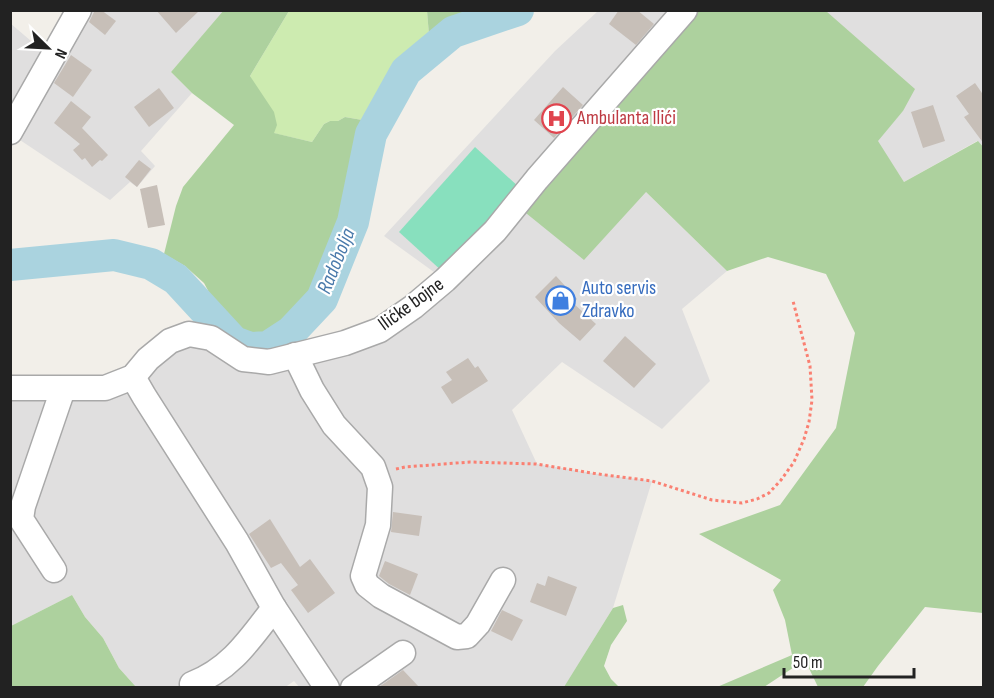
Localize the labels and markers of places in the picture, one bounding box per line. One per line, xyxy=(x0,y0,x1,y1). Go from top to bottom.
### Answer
hospital icon: Ambulanta Ilići xyxy=(540,102,572,134)
place label: Ambulanta Ilići xyxy=(576,106,676,130)
place label: Auto servis Zdravko xyxy=(581,276,656,323)
shop icon: Auto servis Zdravko xyxy=(545,284,577,316)

